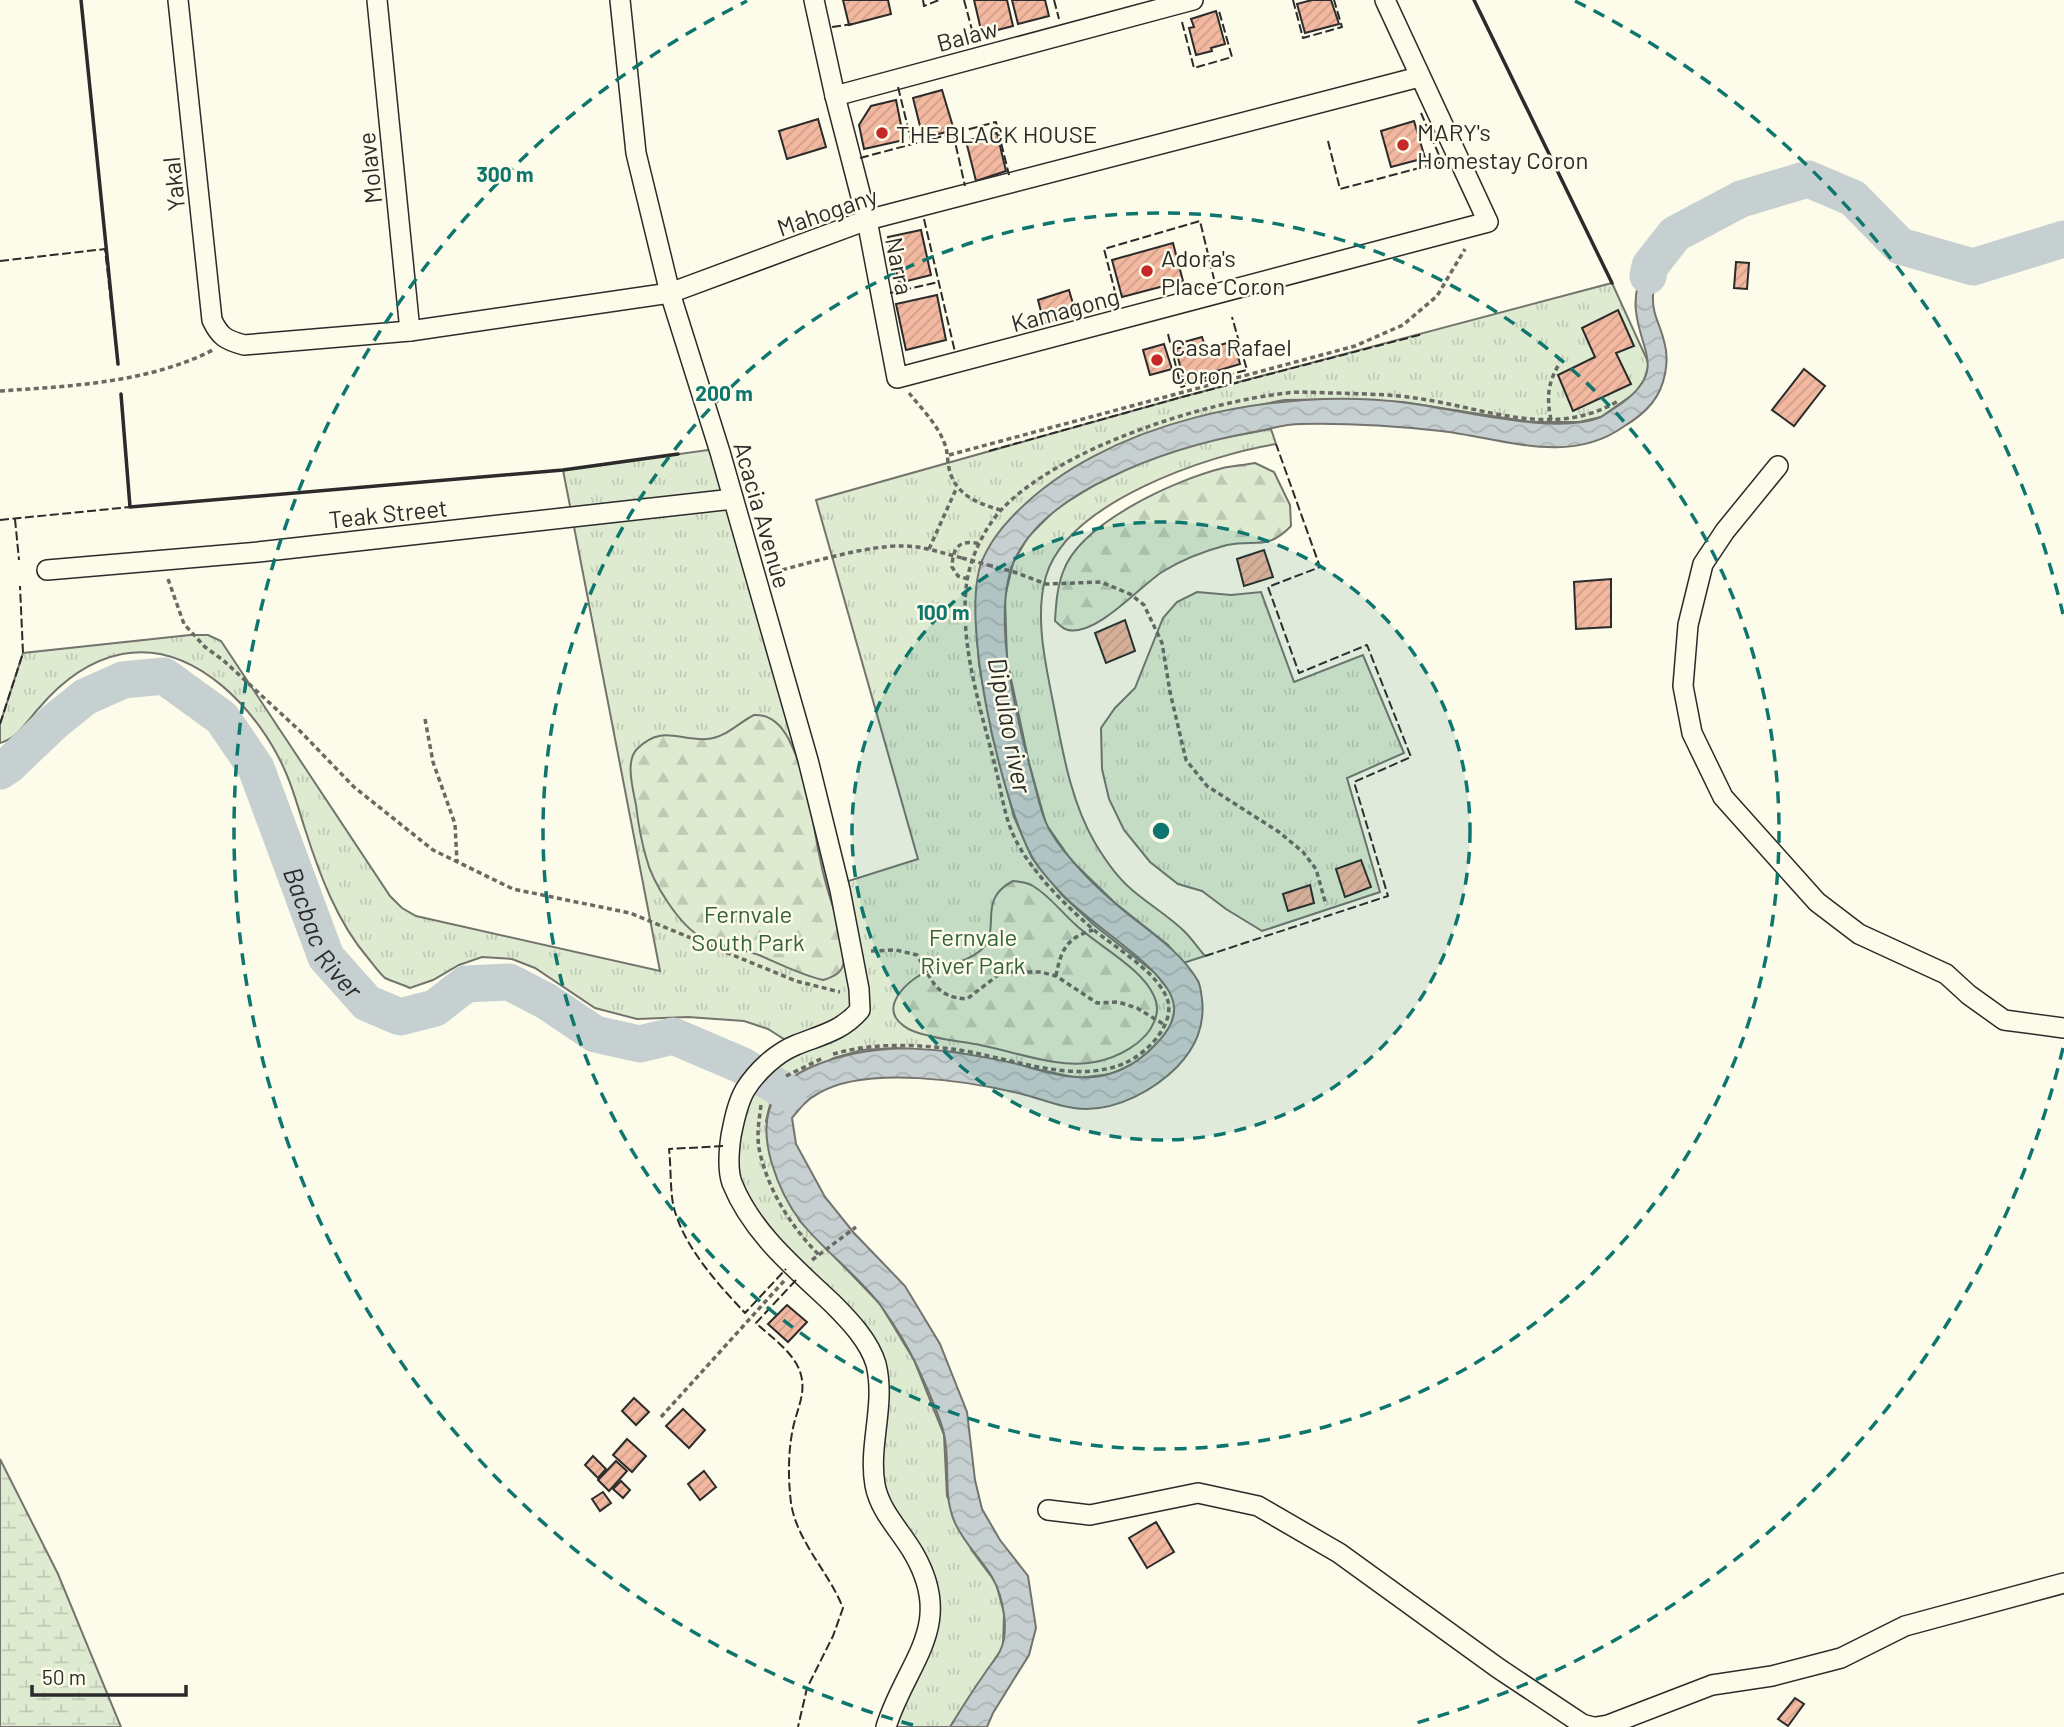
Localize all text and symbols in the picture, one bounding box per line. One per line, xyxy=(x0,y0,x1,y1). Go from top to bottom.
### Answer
street label: Balaw xyxy=(933,13,1001,57)
place label: MARY's Homestay Coron xyxy=(1417,117,1589,174)
place label: THE BLACK HOUSE xyxy=(896,119,1097,148)
marker: THE BLACK HOUSE xyxy=(874,125,890,141)
street label: Molave xyxy=(351,131,387,205)
marker: MARY's Homestay Coron xyxy=(1395,137,1411,153)
street label: Yakal xyxy=(156,155,190,213)
text: 300 m xyxy=(476,161,534,186)
street label: Mahogany xyxy=(773,180,881,242)
street label: Narra xyxy=(880,235,920,297)
place label: Adora's Place Coron xyxy=(1161,243,1285,300)
marker: Adora's Place Coron xyxy=(1139,263,1155,279)
street label: Kamagong xyxy=(1008,281,1122,337)
place label: Casa Rafael Coron xyxy=(1171,332,1292,389)
marker: Casa Rafael Coron xyxy=(1149,352,1165,368)
text: 200 m xyxy=(695,380,753,405)
street label: Acacia Avenue xyxy=(728,438,798,592)
street label: Teak Street xyxy=(327,492,449,534)
text: 100 m xyxy=(916,599,970,624)
water label: Dipulao river xyxy=(983,654,1040,796)
centre of rings xyxy=(1149,819,1173,843)
water label: Bacbac River xyxy=(278,862,371,1004)
park label: Fernvale South Park xyxy=(691,899,805,956)
park label: Fernvale River Park xyxy=(920,922,1026,979)
scale bar xyxy=(32,1654,186,1698)
text: 50 m xyxy=(42,1664,86,1689)

